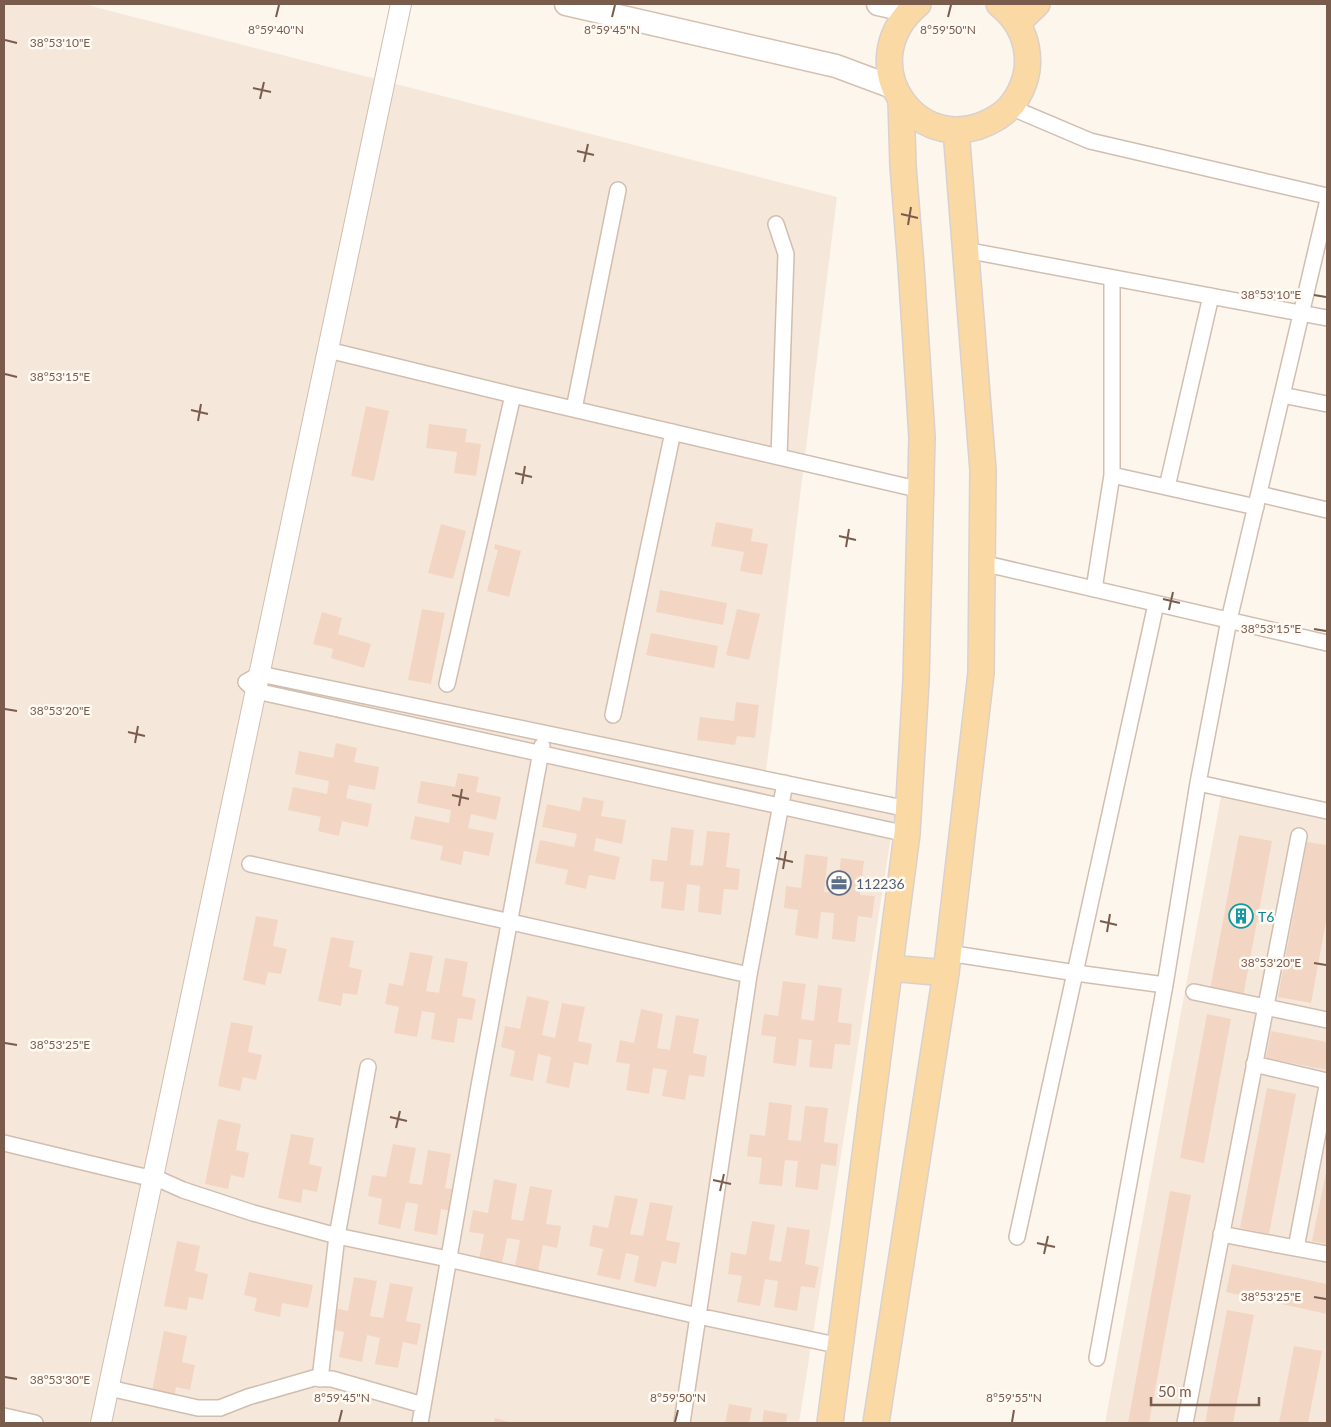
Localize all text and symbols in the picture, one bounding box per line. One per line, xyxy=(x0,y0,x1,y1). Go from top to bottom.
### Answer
text: 8°59'40"N xyxy=(248,22,304,37)
text: 8°59'45"N xyxy=(584,22,640,37)
text: 8°59'50"N xyxy=(920,22,976,37)
text: 38°53'10"E xyxy=(30,35,90,50)
text: 38°53'10"E xyxy=(1241,287,1301,302)
text: 38°53'15"E xyxy=(30,369,90,384)
text: 38°53'15"E xyxy=(1241,621,1301,636)
text: 38°53'20"E xyxy=(30,703,90,718)
office icon: 112236 xyxy=(826,870,852,896)
place label: 112236 xyxy=(856,875,905,892)
building icon: T6 xyxy=(1228,903,1254,929)
place label: T6 xyxy=(1258,908,1274,925)
text: 38°53'20"E xyxy=(1241,955,1301,970)
text: 38°53'25"E xyxy=(30,1037,90,1052)
text: 38°53'25"E xyxy=(1241,1289,1301,1304)
text: 38°53'30"E xyxy=(30,1372,90,1387)
scale bar xyxy=(1151,1374,1258,1406)
text: 50 m xyxy=(1158,1382,1192,1400)
text: 8°59'45"N xyxy=(314,1390,370,1405)
text: 8°59'50"N xyxy=(650,1390,706,1405)
text: 8°59'55"N xyxy=(986,1390,1042,1405)

